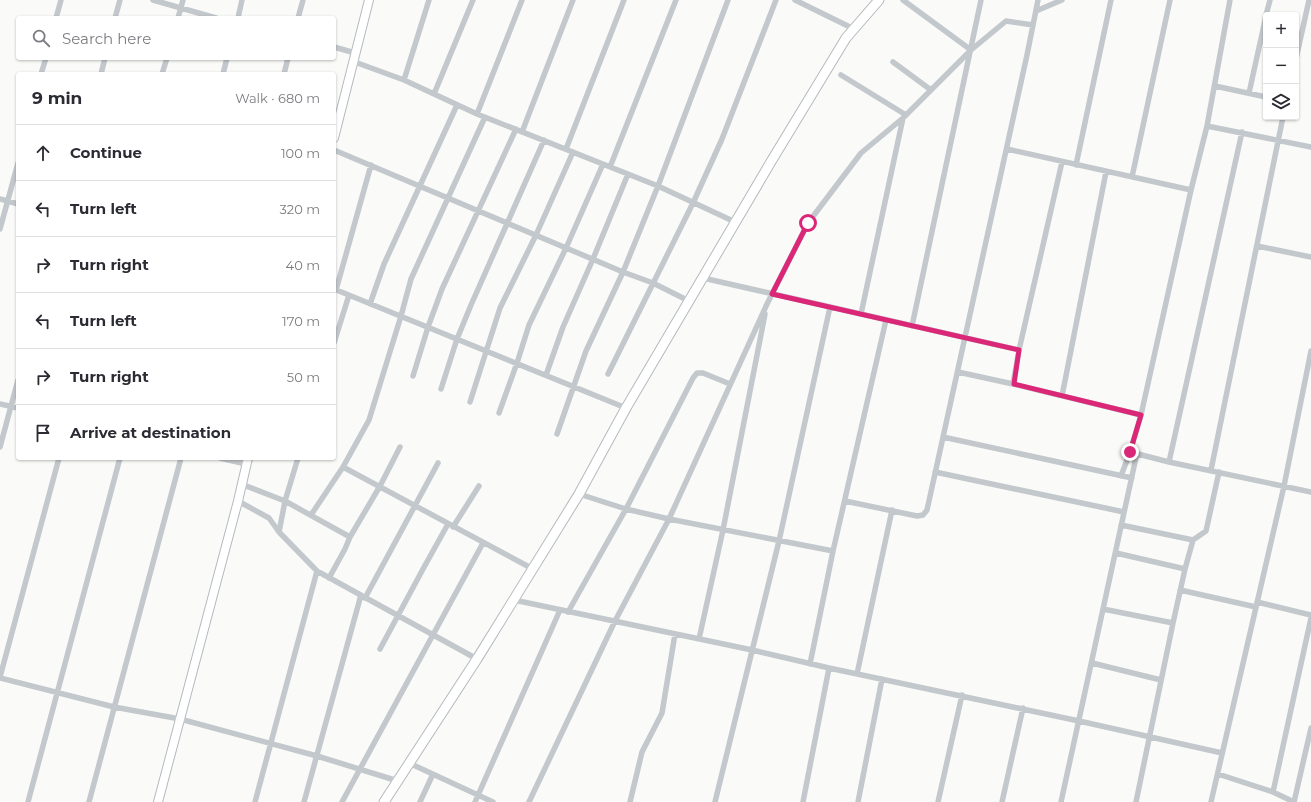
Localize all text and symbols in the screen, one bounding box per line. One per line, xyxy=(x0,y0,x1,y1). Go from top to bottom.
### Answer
map controls xyxy=(1263,12,1299,120)
button: + xyxy=(1263,12,1299,48)
search box xyxy=(16,16,336,60)
icon: search xyxy=(30,27,52,49)
text: Search here xyxy=(62,29,151,48)
button: − xyxy=(1263,48,1299,84)
button: layers xyxy=(1263,84,1299,120)
text: 9 min xyxy=(32,88,82,108)
text: Walk · 680 m xyxy=(235,90,320,106)
icon: ahead xyxy=(32,142,54,164)
text: Continue xyxy=(70,143,142,162)
text: 100 m xyxy=(281,145,320,161)
icon: left xyxy=(32,198,54,220)
text: Turn left xyxy=(70,199,137,218)
text: 320 m xyxy=(280,201,320,217)
route start xyxy=(799,214,817,232)
icon: right xyxy=(32,254,54,276)
text: Turn right xyxy=(70,255,149,274)
text: 40 m xyxy=(286,257,320,273)
icon: left xyxy=(32,310,54,332)
text: Turn left xyxy=(70,311,137,330)
text: 170 m xyxy=(282,313,320,329)
icon: right xyxy=(32,366,54,388)
text: Turn right xyxy=(70,367,149,386)
text: 50 m xyxy=(287,369,320,385)
icon: arrive xyxy=(32,422,54,444)
text: Arrive at destination xyxy=(70,423,231,442)
route end xyxy=(1121,443,1139,461)

